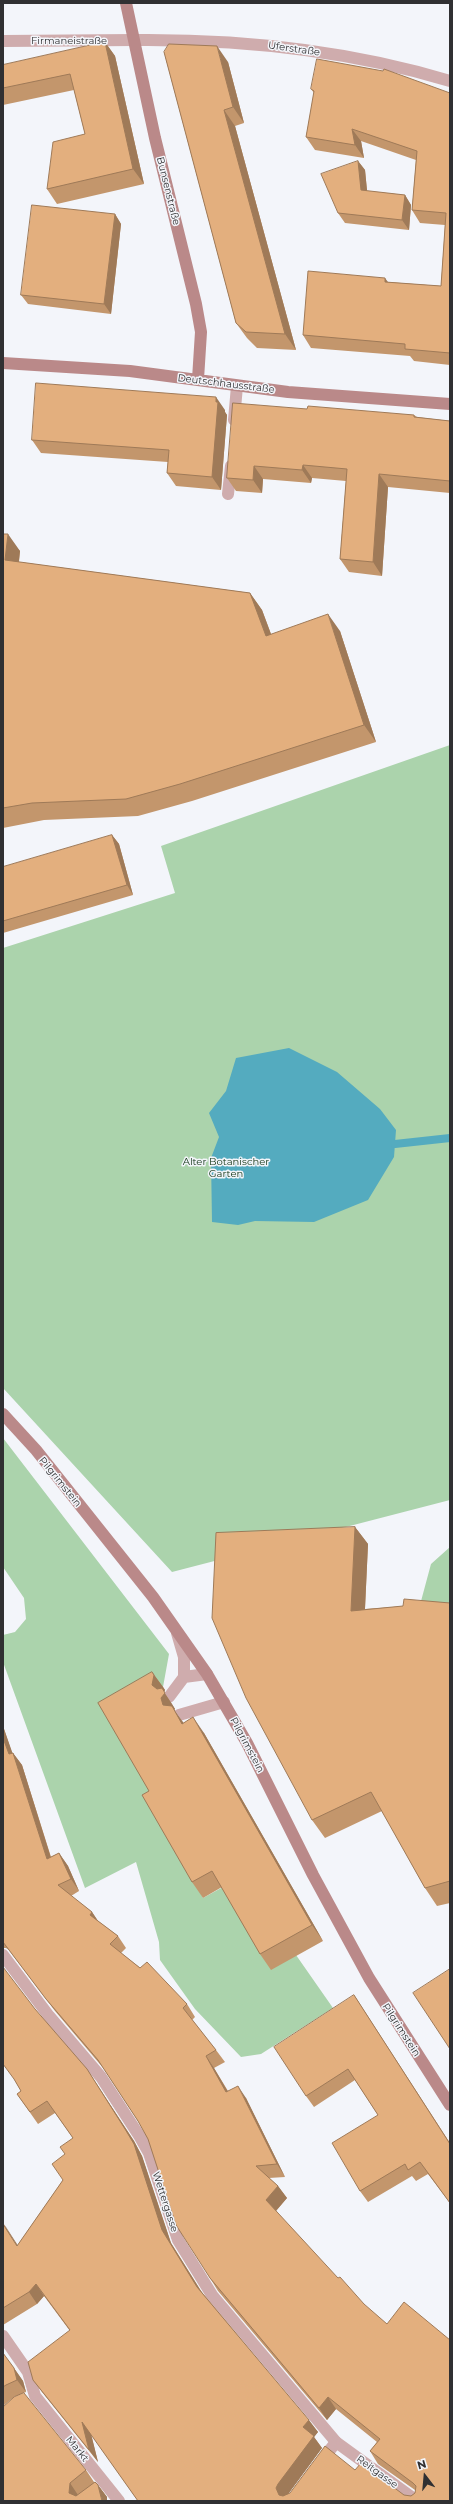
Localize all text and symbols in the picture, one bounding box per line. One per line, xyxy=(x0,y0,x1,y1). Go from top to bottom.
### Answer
street label: Firmaneistraße xyxy=(31,35,107,47)
street label: Uferstraße xyxy=(267,39,321,59)
street label: Bunsenstraße xyxy=(154,156,182,226)
street label: Deutschhausstraße xyxy=(177,372,275,396)
park label: Alter Botanischer Garten xyxy=(183,1156,269,1180)
street label: Pilgrimstein xyxy=(36,1455,84,1509)
street label: Pilgrimstein xyxy=(227,1715,267,1775)
street label: Pilgrimstein xyxy=(379,2001,423,2059)
street label: Wettergasse xyxy=(150,2170,180,2234)
street label: Markt xyxy=(63,2434,91,2464)
street label: Reitgasse xyxy=(354,2453,400,2491)
north arrow xyxy=(405,2456,445,2496)
text: N xyxy=(415,2457,428,2472)

